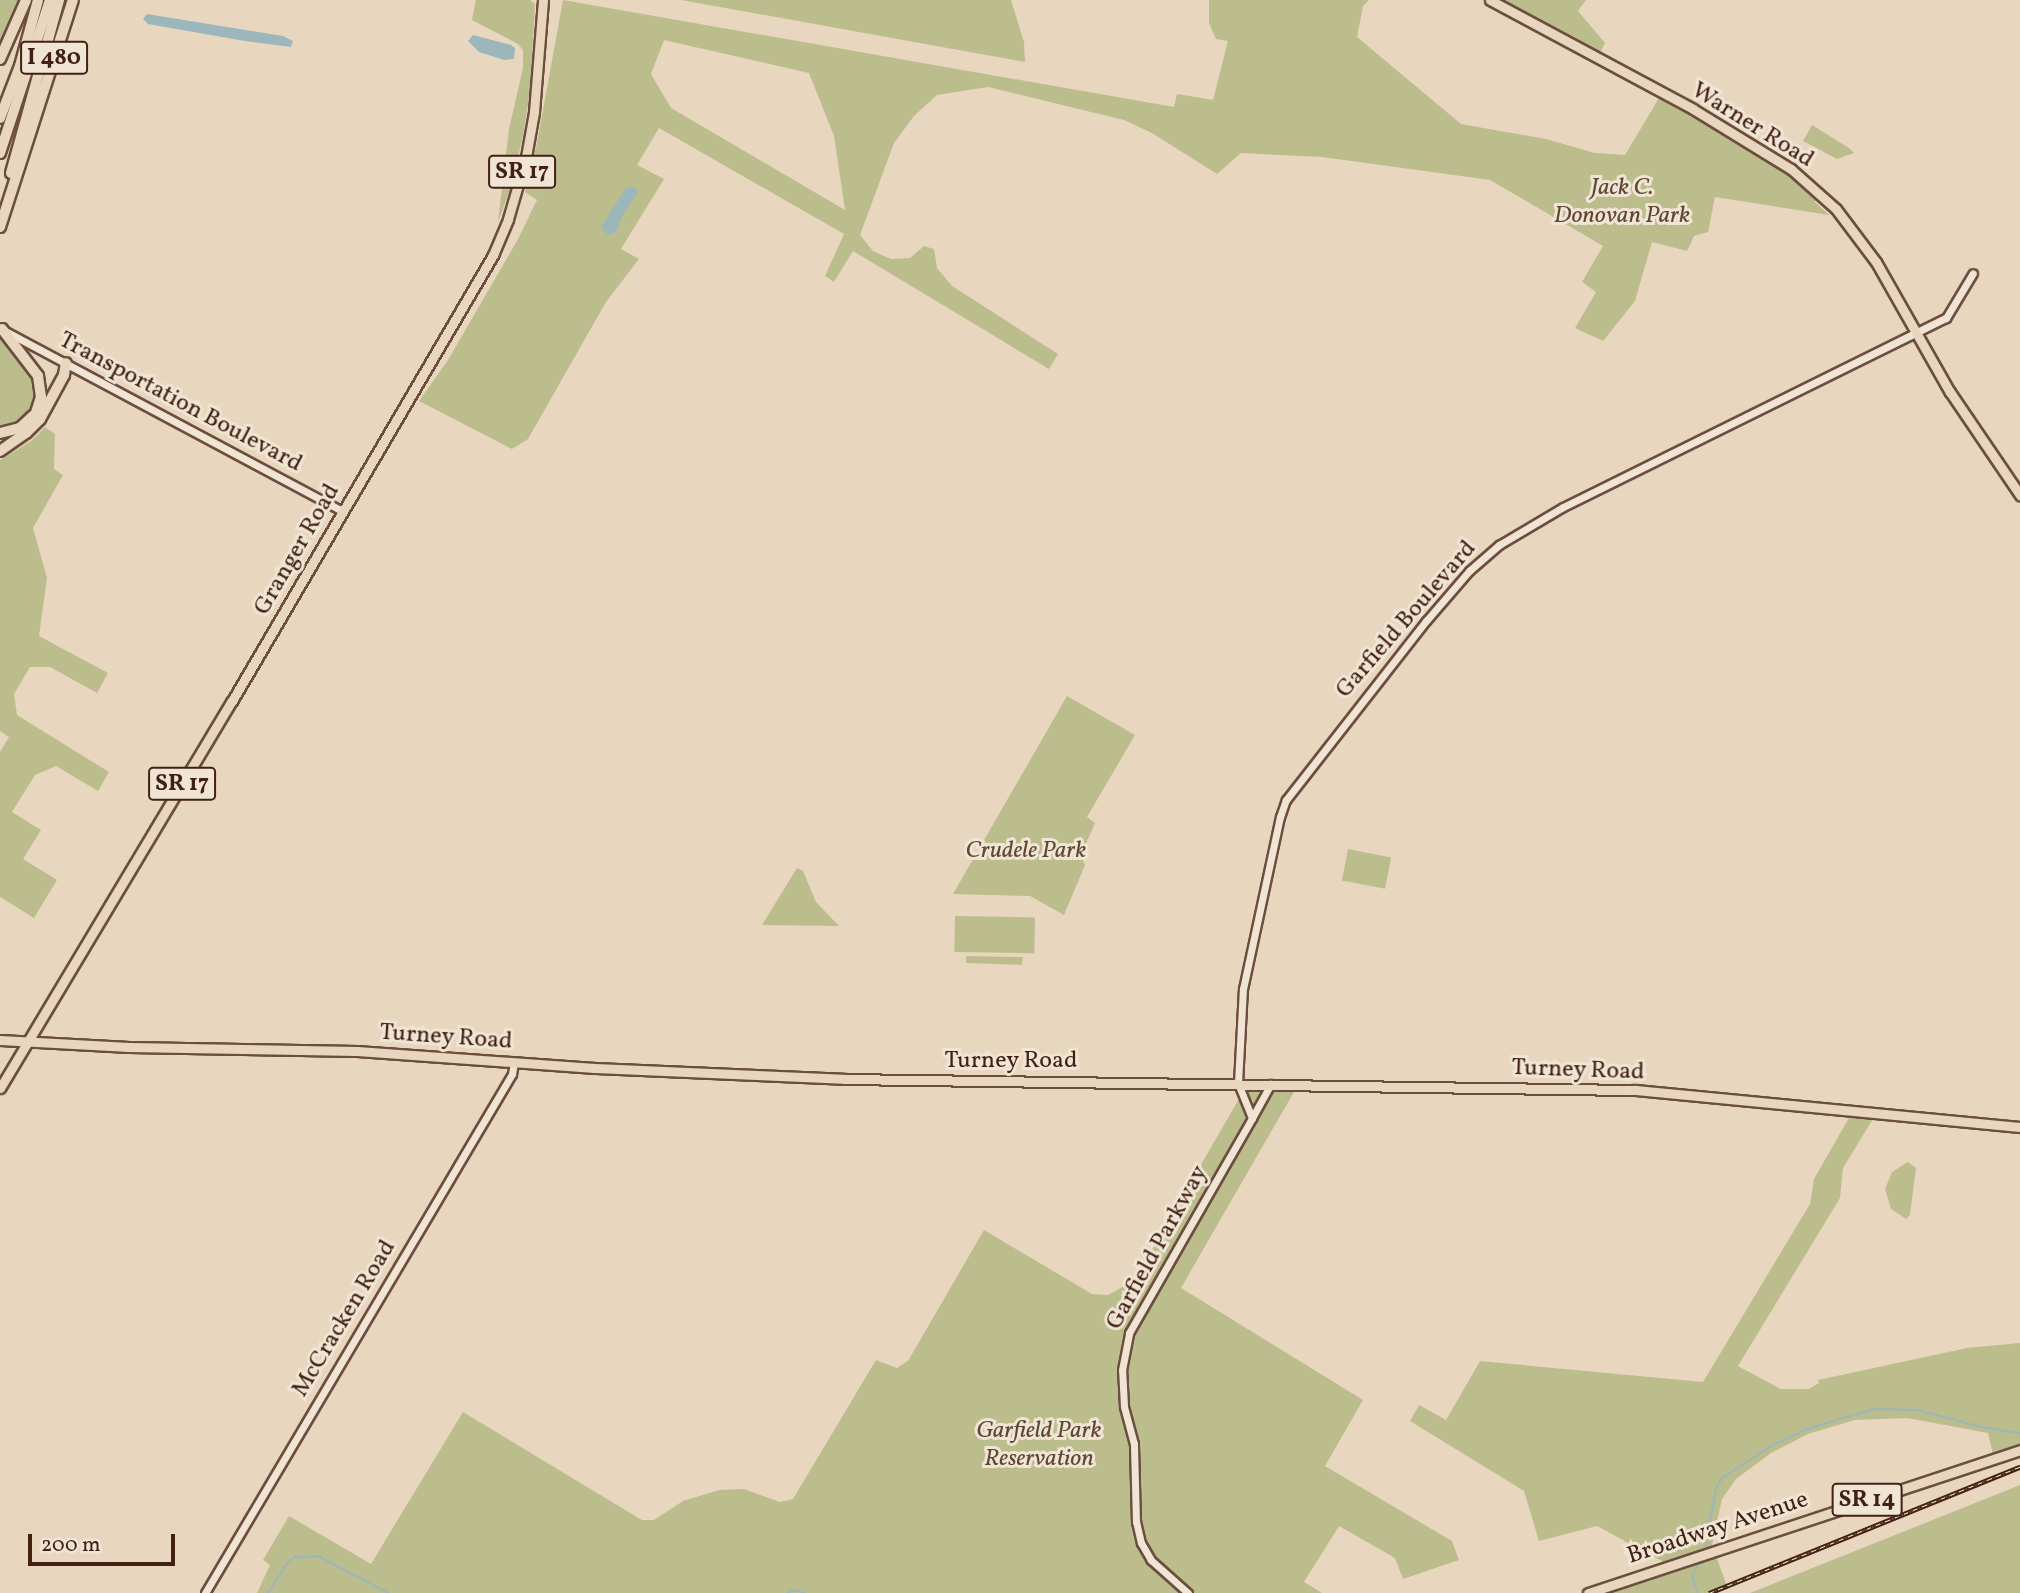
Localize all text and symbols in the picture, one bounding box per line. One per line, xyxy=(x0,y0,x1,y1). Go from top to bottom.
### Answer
road number: I 480 xyxy=(19,39,89,78)
street label: Warner Road xyxy=(1685,77,1819,175)
road number: SR 17 xyxy=(487,153,557,192)
park label: Jack C. Donovan Park xyxy=(1554,175,1690,231)
street label: Transportation Boulevard xyxy=(53,327,307,479)
street label: Granger Road xyxy=(249,479,347,621)
street label: Garfield Boulevard xyxy=(1331,535,1483,705)
road number: SR 17 xyxy=(147,764,217,804)
park label: Crudele Park xyxy=(966,838,1086,866)
street label: Turney Road xyxy=(378,1019,514,1057)
street label: Turney Road xyxy=(944,1048,1078,1076)
street label: Turney Road xyxy=(1511,1054,1645,1088)
street label: Garfield Parkway xyxy=(1101,1161,1215,1335)
street label: McCracken Road xyxy=(287,1235,403,1403)
park label: Garfield Park Reservation xyxy=(976,1418,1102,1474)
road number: SR 14 xyxy=(1830,1480,1904,1520)
street label: Broadway Avenue xyxy=(1624,1486,1812,1572)
scale bar xyxy=(32,1520,178,1564)
text: 200 m xyxy=(41,1531,101,1560)

